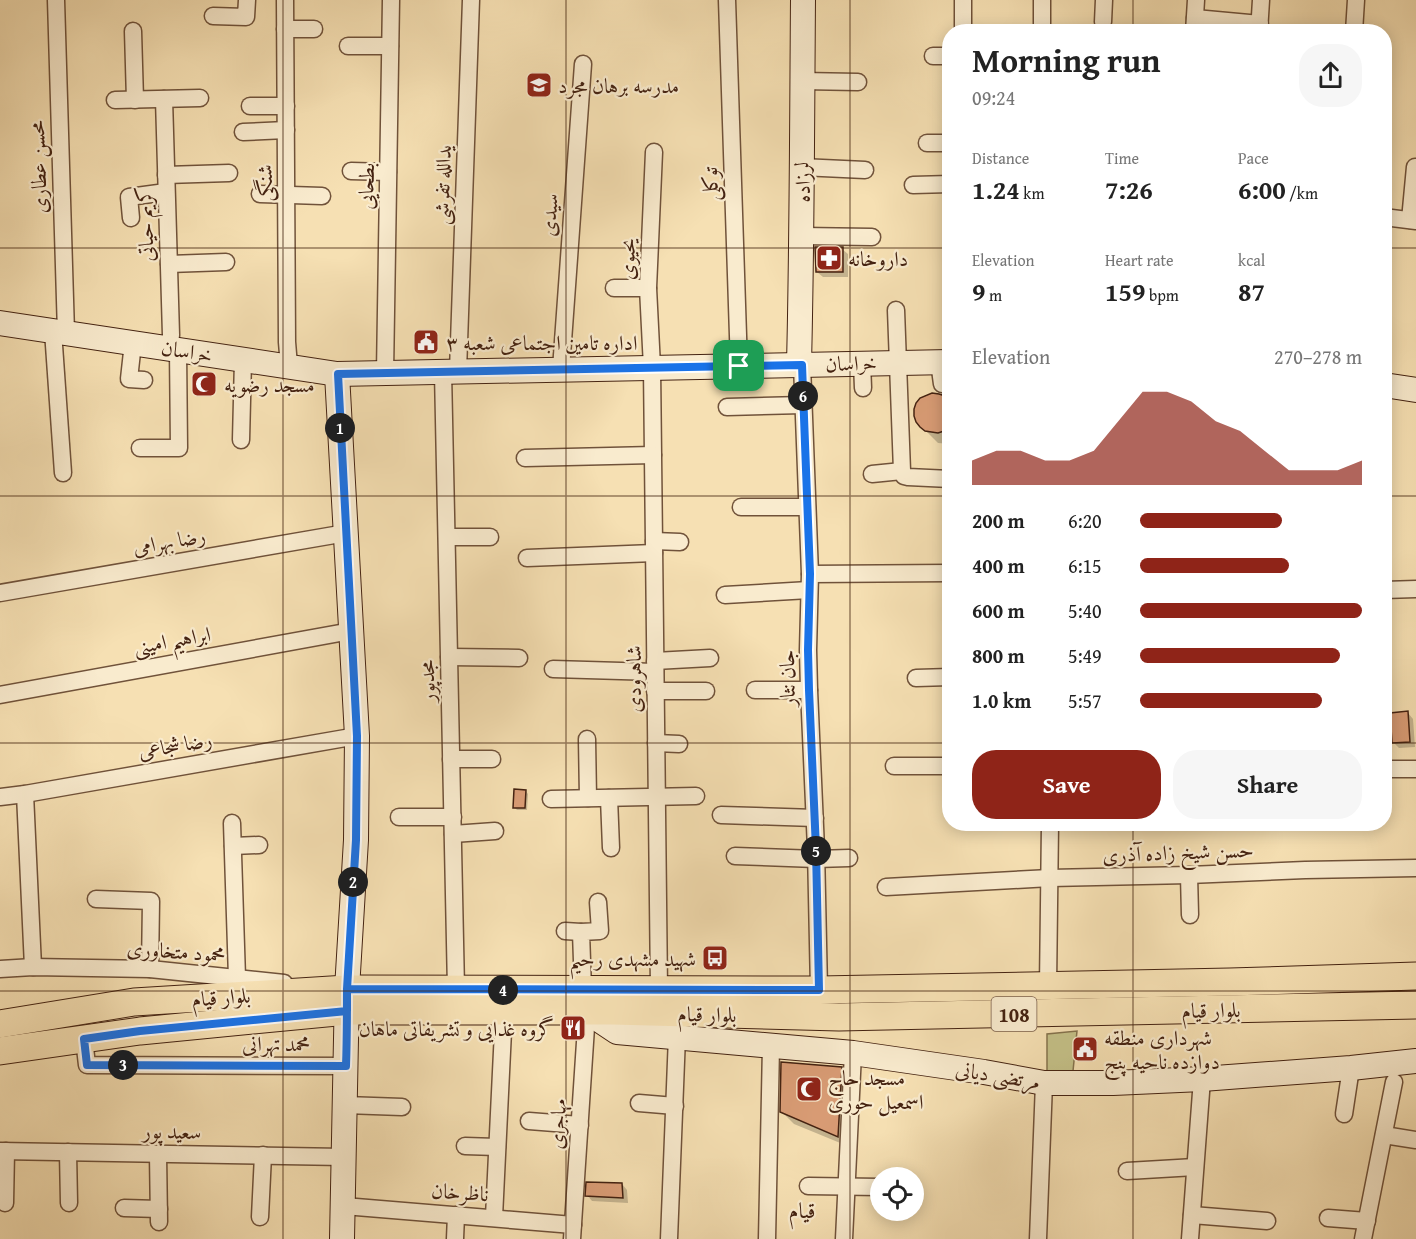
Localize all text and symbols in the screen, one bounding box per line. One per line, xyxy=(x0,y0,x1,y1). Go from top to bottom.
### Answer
text: Morning run xyxy=(972,36,1161,84)
button: share xyxy=(1299,44,1362,107)
school or university icon: مدرسه برهان مجرد xyxy=(524,70,554,100)
place label: مدرسه برهان مجرد xyxy=(558,70,679,101)
text: 09:24 xyxy=(972,83,1015,112)
street label: محسن عطاری xyxy=(21,120,55,214)
street label: یدالله تفرشی xyxy=(425,145,459,225)
text: Distance xyxy=(972,146,1029,170)
text: Time xyxy=(1105,146,1139,170)
text: Pace xyxy=(1238,146,1269,170)
street label: بطحایی xyxy=(350,162,382,210)
street label: لرزاده xyxy=(787,162,818,202)
street label: شنگی xyxy=(249,164,280,202)
street label: توکلی xyxy=(694,165,727,202)
text: 1.24 xyxy=(972,170,1020,209)
text: 7:26 xyxy=(1105,170,1153,209)
text: 6:00 xyxy=(1238,170,1286,209)
text: km xyxy=(1020,181,1044,205)
text: /km xyxy=(1286,181,1318,205)
street label: کریم حیاتی xyxy=(128,186,165,262)
street label: سیدی xyxy=(532,192,566,238)
street label: یحیوی xyxy=(611,237,643,280)
pharmacy icon: داروخانه xyxy=(814,243,844,273)
place label: داروخانه xyxy=(848,243,908,274)
text: Elevation xyxy=(972,248,1035,272)
text: Heart rate xyxy=(1105,248,1174,272)
text: kcal xyxy=(1238,248,1265,272)
text: 9 xyxy=(972,272,985,311)
text: 159 xyxy=(1105,272,1145,311)
text: 87 xyxy=(1238,272,1265,311)
text: m xyxy=(985,283,1002,307)
text: bpm xyxy=(1145,283,1179,307)
public building icon: اداره تامین اجتماعی شعبه ۳ xyxy=(411,327,441,357)
place label: اداره تامین اجتماعی شعبه ۳ xyxy=(446,327,638,358)
street label: خراسان xyxy=(159,332,215,370)
pin xyxy=(713,340,764,391)
text: Elevation xyxy=(972,342,1050,371)
text: 270–278 m xyxy=(1274,342,1362,371)
street label: خراسان xyxy=(825,347,877,379)
icon: arrive xyxy=(722,349,755,382)
mosque icon: مسجد رضویه xyxy=(189,369,219,399)
place label: مسجد رضویه xyxy=(224,369,315,400)
pin: 6 xyxy=(788,381,818,411)
text: 6 xyxy=(799,384,807,408)
pin: 1 xyxy=(325,413,355,443)
text: 1 xyxy=(336,416,344,440)
text: 200 m xyxy=(972,506,1025,535)
text: 6:20 xyxy=(1068,506,1102,535)
street label: رضا بهرامی xyxy=(130,519,208,563)
text: 400 m xyxy=(972,551,1025,580)
text: 6:15 xyxy=(1068,551,1102,580)
text: 600 m xyxy=(972,596,1025,625)
text: 5:40 xyxy=(1068,596,1102,625)
street label: ابراهیم امینی xyxy=(131,618,214,668)
text: 800 m xyxy=(972,641,1025,670)
text: 5:49 xyxy=(1068,641,1102,670)
street label: شاهرودی xyxy=(618,645,649,713)
street label: جان نثار xyxy=(771,649,803,709)
street label: مجدپور xyxy=(411,659,443,704)
text: 1.0 km xyxy=(972,686,1031,715)
text: 5:57 xyxy=(1068,686,1102,715)
street label: رضا شجاعی xyxy=(136,723,214,767)
button: Save xyxy=(972,750,1161,819)
button: Share xyxy=(1173,750,1362,819)
street label: حسن شیخ زاده آذری xyxy=(1102,834,1254,874)
pin: 5 xyxy=(801,836,831,866)
text: 5 xyxy=(812,839,820,863)
pin: 2 xyxy=(338,867,368,897)
text: 2 xyxy=(349,870,357,894)
street label: محمود متخاوری xyxy=(126,932,227,970)
place label: شهید مشهدی رحیم xyxy=(569,943,696,980)
bus stop icon: شهید مشهدی رحیم xyxy=(700,943,730,973)
pin: 4 xyxy=(488,975,518,1005)
text: 4 xyxy=(499,978,507,1002)
street label: بلوار قیام xyxy=(190,979,252,1018)
street label: بلوار قیام xyxy=(1181,994,1241,1029)
road number: 108 xyxy=(992,997,1036,1031)
street label: بلوار قیام xyxy=(677,998,737,1033)
place label: گروه غذایی و تشریفاتی ماهان xyxy=(359,1013,554,1044)
restaurant icon: گروه غذایی و تشریفاتی ماهان xyxy=(558,1013,588,1043)
place label: شهرداری منطقه دوازده ناحیه پنج xyxy=(1104,1022,1220,1081)
street label: محمد تهرانی xyxy=(242,1028,310,1059)
public building icon: شهرداری منطقه دوازده ناحیه پنج xyxy=(1070,1034,1100,1064)
pin: 3 xyxy=(108,1050,138,1080)
text: 3 xyxy=(119,1053,127,1077)
street label: مرتضی دیانی xyxy=(953,1053,1043,1097)
place label: مسجد حاج اسمعیل حوری xyxy=(828,1062,924,1117)
mosque icon: مسجد حاج اسمعیل حوری xyxy=(794,1074,824,1104)
street label: مهاجری xyxy=(540,1098,574,1150)
street label: سعید پور xyxy=(140,1115,202,1147)
map controls xyxy=(870,1167,924,1221)
button: locate xyxy=(870,1167,924,1221)
street label: ناظرخان xyxy=(430,1175,490,1209)
district label: قیام xyxy=(789,1194,815,1230)

